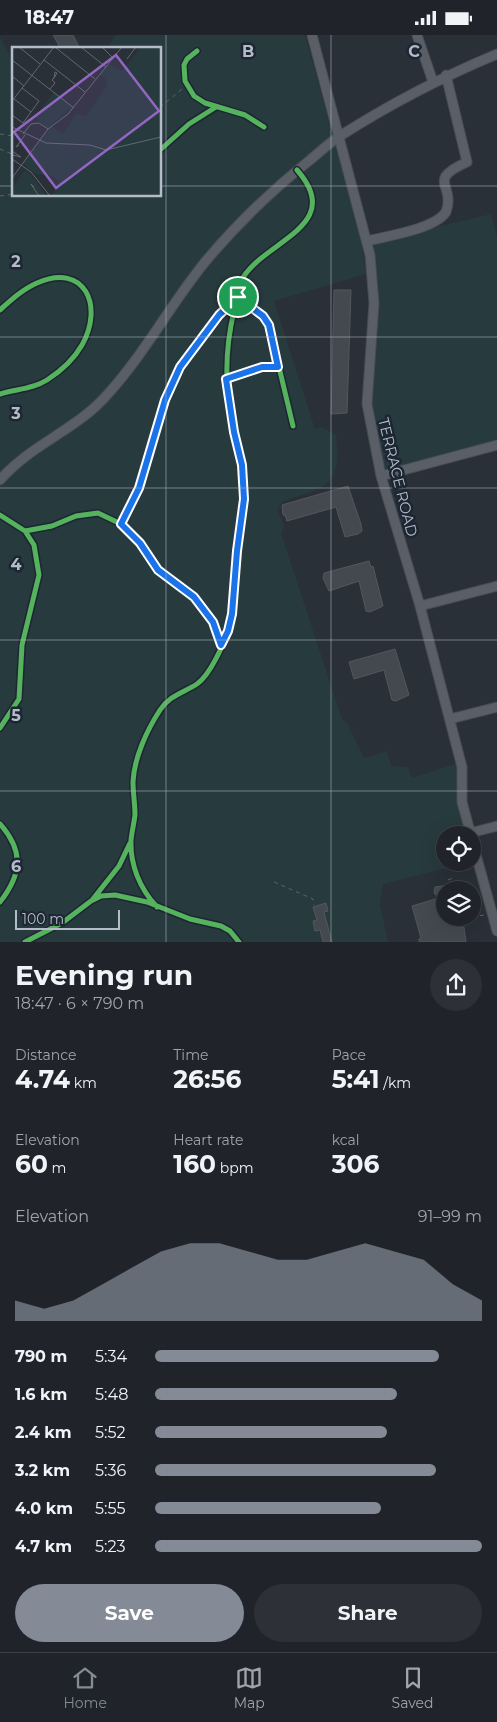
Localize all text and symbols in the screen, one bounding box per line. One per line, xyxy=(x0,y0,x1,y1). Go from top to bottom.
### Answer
text: 18:47 xyxy=(25,6,74,29)
text: B xyxy=(242,42,254,61)
text: C xyxy=(408,42,420,61)
inset map xyxy=(12,47,161,196)
text: 2 xyxy=(11,252,21,271)
pin xyxy=(217,276,259,318)
icon: arrive xyxy=(224,283,252,311)
text: 3 xyxy=(10,404,21,423)
street label: TERRACE ROAD xyxy=(374,416,422,538)
text: 4 xyxy=(10,555,22,574)
text: 5 xyxy=(11,706,21,725)
map controls xyxy=(436,826,481,926)
button: locate xyxy=(436,826,481,871)
text: 6 xyxy=(11,857,21,876)
button: layers xyxy=(436,881,481,926)
scale bar xyxy=(15,907,120,930)
text: 100 m xyxy=(22,910,64,928)
text: Evening run xyxy=(15,958,193,992)
button: share xyxy=(430,959,482,1011)
text: 18:47 · 6 × 790 m xyxy=(15,994,144,1013)
text: Distance xyxy=(15,1046,77,1064)
text: Time xyxy=(173,1046,208,1064)
text: Pace xyxy=(332,1046,366,1064)
text: 4.74 xyxy=(15,1064,70,1094)
text: 26:56 xyxy=(173,1064,241,1094)
text: 5:41 xyxy=(332,1064,379,1094)
text: km xyxy=(70,1074,97,1092)
text: /km xyxy=(379,1074,411,1092)
text: Elevation xyxy=(15,1131,80,1149)
text: Heart rate xyxy=(173,1131,244,1149)
text: kcal xyxy=(332,1131,360,1149)
text: 60 xyxy=(15,1149,48,1179)
text: 160 xyxy=(173,1149,216,1179)
text: 306 xyxy=(332,1149,379,1179)
text: m xyxy=(48,1159,66,1177)
text: bpm xyxy=(216,1159,254,1177)
text: Elevation xyxy=(15,1207,89,1226)
text: 91–99 m xyxy=(418,1207,482,1226)
text: 790 m xyxy=(15,1347,67,1366)
text: 5:34 xyxy=(95,1347,127,1366)
text: 1.6 km xyxy=(15,1385,67,1404)
text: 5:48 xyxy=(95,1385,128,1404)
text: 2.4 km xyxy=(15,1423,72,1442)
text: 5:52 xyxy=(95,1423,126,1442)
text: 3.2 km xyxy=(15,1461,70,1480)
text: 5:36 xyxy=(95,1461,126,1480)
text: 4.0 km xyxy=(15,1499,73,1518)
text: 5:55 xyxy=(95,1499,125,1518)
text: 4.7 km xyxy=(15,1537,72,1556)
text: 5:23 xyxy=(95,1537,126,1556)
button: Save xyxy=(15,1584,244,1642)
button: Share xyxy=(254,1584,482,1642)
tab: Home xyxy=(63,1664,107,1712)
tab: Map xyxy=(234,1664,265,1712)
tab: Saved xyxy=(392,1664,434,1712)

